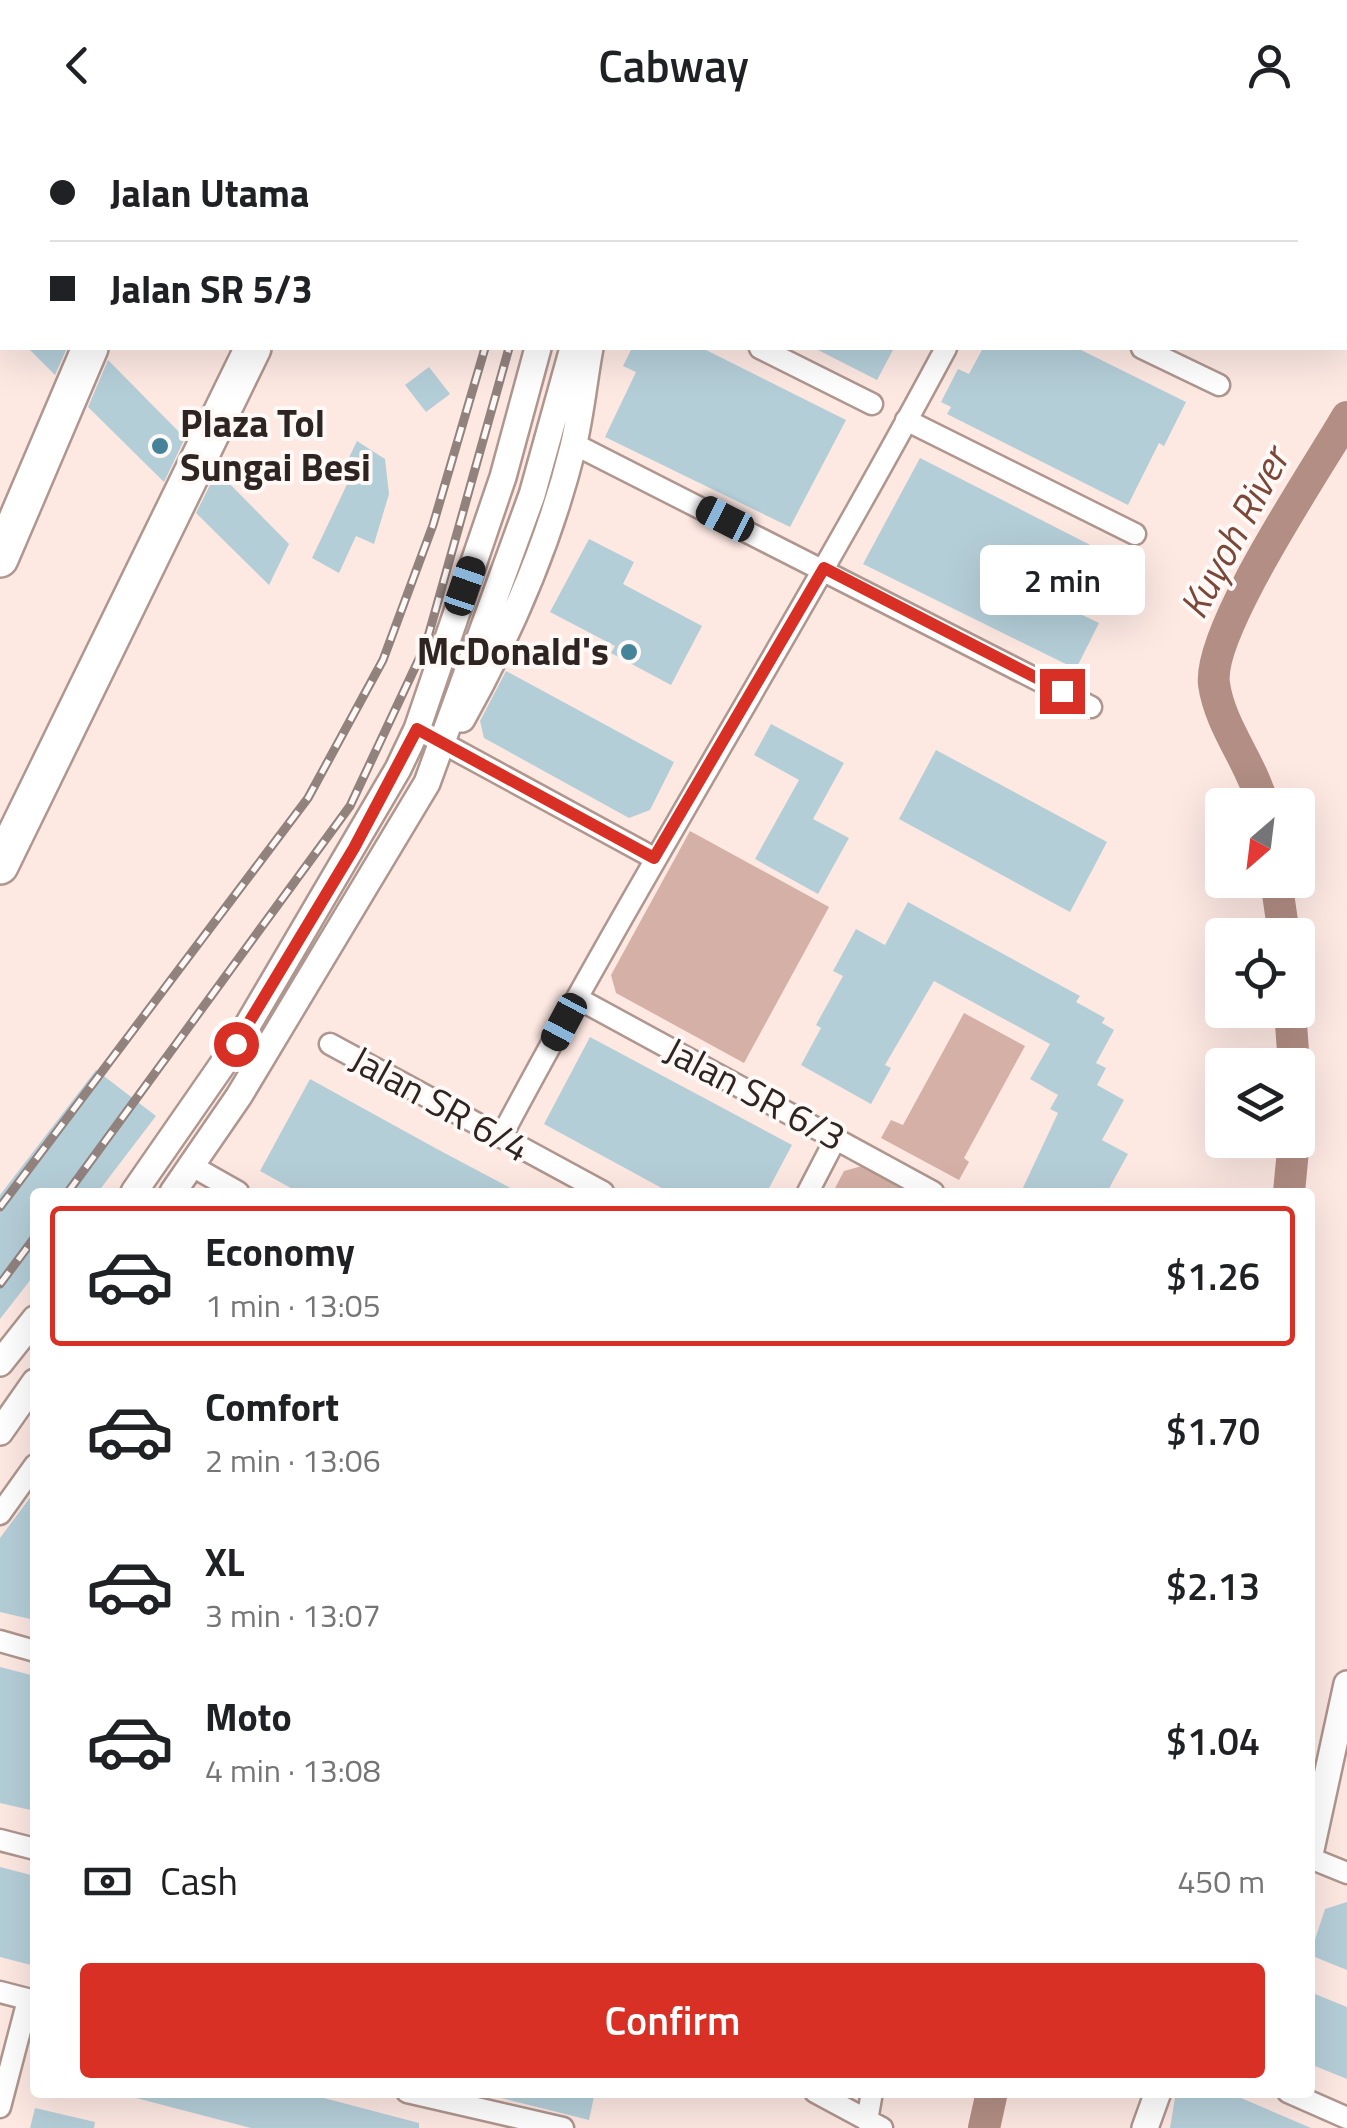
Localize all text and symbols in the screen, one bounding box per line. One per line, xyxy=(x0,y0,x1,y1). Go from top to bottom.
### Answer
text: Cabway xyxy=(598,31,749,99)
icon: back xyxy=(50,38,105,93)
icon: person xyxy=(1242,38,1297,93)
text: Jalan Utama xyxy=(110,164,309,222)
text: Jalan SR 5/3 xyxy=(110,260,313,318)
place label: Plaza Tol Sungai Besi xyxy=(180,394,371,496)
water label: Kuyoh River xyxy=(1163,433,1306,629)
marker: Plaza Tol Sungai Besi xyxy=(149,435,171,457)
car xyxy=(691,492,759,546)
callout: 2 min xyxy=(980,546,1144,616)
car xyxy=(441,553,489,619)
text: 2 min xyxy=(1024,556,1101,604)
place label: McDonald's xyxy=(417,622,609,680)
marker: McDonald's xyxy=(618,641,640,663)
route end xyxy=(1040,669,1085,714)
north arrow xyxy=(1205,788,1315,898)
map controls xyxy=(1205,788,1315,1158)
button: locate xyxy=(1205,918,1315,1028)
car xyxy=(537,988,591,1056)
street label: Jalan SR 6/3 xyxy=(655,1021,856,1165)
route start xyxy=(214,1022,259,1067)
street label: Jalan SR 6/4 xyxy=(340,1030,541,1176)
button: layers xyxy=(1205,1048,1315,1158)
text: Economy xyxy=(205,1223,355,1281)
icon: car xyxy=(85,1231,175,1321)
text: $1.26 xyxy=(1166,1247,1260,1305)
text: 1 min · 13:05 xyxy=(205,1281,381,1329)
text: Comfort xyxy=(205,1378,339,1436)
icon: car xyxy=(85,1386,175,1476)
text: $1.70 xyxy=(1166,1402,1260,1460)
text: 2 min · 13:06 xyxy=(205,1436,381,1484)
text: XL xyxy=(205,1533,245,1591)
icon: car xyxy=(85,1541,175,1631)
text: $2.13 xyxy=(1166,1557,1260,1615)
text: 3 min · 13:07 xyxy=(205,1591,381,1639)
text: Moto xyxy=(205,1688,292,1746)
icon: car xyxy=(85,1696,175,1786)
text: $1.04 xyxy=(1166,1712,1260,1770)
text: 4 min · 13:08 xyxy=(205,1746,381,1794)
text: Cash xyxy=(160,1852,238,1910)
icon: cash xyxy=(80,1854,135,1909)
text: 450 m xyxy=(1177,1857,1265,1905)
button: Confirm xyxy=(80,1963,1265,2078)

